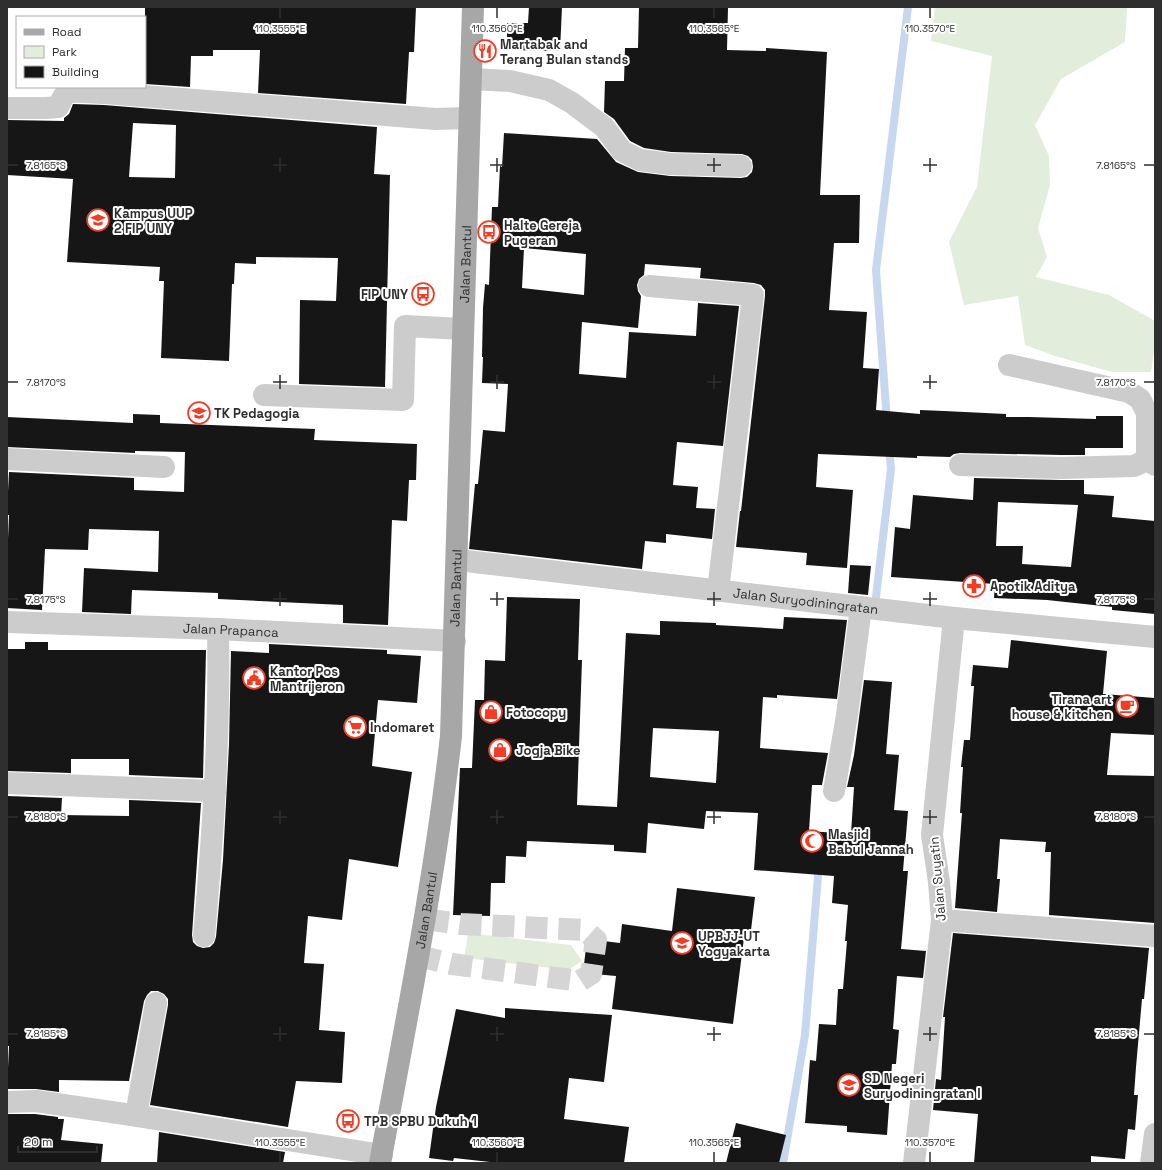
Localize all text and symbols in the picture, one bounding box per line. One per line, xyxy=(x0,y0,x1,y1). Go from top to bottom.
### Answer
legend xyxy=(16,16,146,88)
text: 110.3555°E xyxy=(255,22,306,35)
text: 110.3560°E xyxy=(471,22,523,35)
text: 110.3565°E xyxy=(689,22,740,35)
text: 110.3570°E xyxy=(905,22,956,35)
text: Road xyxy=(52,24,81,40)
place label: Martabak and Terang Bulan stands xyxy=(500,36,628,68)
restaurant icon: Martabak and Terang Bulan stands xyxy=(472,38,498,64)
text: Park xyxy=(52,44,77,60)
text: Building xyxy=(52,64,99,80)
text: 7.8165°S xyxy=(26,159,66,172)
text: 7.8165°S xyxy=(1096,159,1136,172)
place label: Kampus UUP 2 FIP UNY xyxy=(114,205,193,237)
school or university icon: Kampus UUP 2 FIP UNY xyxy=(85,207,111,233)
place label: Halte Gereja Pugeran xyxy=(504,217,580,249)
bus stop icon: Halte Gereja Pugeran xyxy=(476,219,502,245)
street label: Jalan Bantul xyxy=(456,225,475,303)
bus stop icon: FIP UNY xyxy=(410,281,436,307)
place label: FIP UNY xyxy=(361,286,409,303)
text: 7.8170°S xyxy=(26,376,66,389)
text: 7.8170°S xyxy=(1096,376,1136,389)
school or university icon: TK Pedagogia xyxy=(186,400,212,426)
place label: TK Pedagogia xyxy=(214,405,300,422)
street label: Jalan Bantul xyxy=(446,549,466,627)
pharmacy icon: Apotik Aditya xyxy=(961,573,987,599)
place label: Apotik Aditya xyxy=(990,578,1076,595)
street label: Jalan Suryodiningratan xyxy=(732,584,879,618)
text: 7.8175°S xyxy=(26,593,66,606)
text: 7.8175°S xyxy=(1096,593,1136,606)
street label: Jalan Prapanca xyxy=(183,620,280,641)
place label: Kantor Pos Mantrijeron xyxy=(270,663,343,695)
public building icon: Kantor Pos Mantrijeron xyxy=(241,665,267,691)
place label: Tirana art house & kitchen xyxy=(1012,691,1112,723)
cafe icon: Tirana art house & kitchen xyxy=(1114,693,1140,719)
shop icon: Fotocopy xyxy=(478,699,504,725)
place label: Fotocopy xyxy=(506,704,566,721)
supermarket icon: Indomaret xyxy=(342,714,368,740)
place label: Indomaret xyxy=(370,719,435,736)
shop icon: Jogja Bike xyxy=(487,737,513,763)
place label: Jogja Bike xyxy=(516,742,581,759)
text: 7.8180°S xyxy=(26,810,66,823)
text: 7.8180°S xyxy=(1096,810,1136,823)
place label: Masjid Babul Jannah xyxy=(828,826,914,858)
mosque icon: Masjid Babul Jannah xyxy=(799,828,825,854)
street label: Jalan Suyatin xyxy=(925,836,950,922)
street label: Jalan Bantul xyxy=(412,870,441,950)
place label: UPBJJ-UT Yogyakarta xyxy=(698,928,771,960)
school or university icon: UPBJJ-UT Yogyakarta xyxy=(669,930,695,956)
text: 7.8185°S xyxy=(26,1027,66,1040)
text: 7.8185°S xyxy=(1096,1027,1136,1040)
place label: SD Negeri Suryodiningratan I xyxy=(864,1070,981,1102)
school or university icon: SD Negeri Suryodiningratan I xyxy=(836,1072,862,1098)
bus stop icon: TPB SPBU Dukuh 1 xyxy=(335,1108,361,1134)
place label: TPB SPBU Dukuh 1 xyxy=(364,1113,477,1130)
scale bar xyxy=(18,1128,97,1154)
text: 20 m xyxy=(24,1134,52,1150)
text: 110.3555°E xyxy=(255,1136,306,1149)
text: 110.3560°E xyxy=(471,1136,523,1149)
text: 110.3565°E xyxy=(689,1136,740,1149)
text: 110.3570°E xyxy=(905,1136,956,1149)

